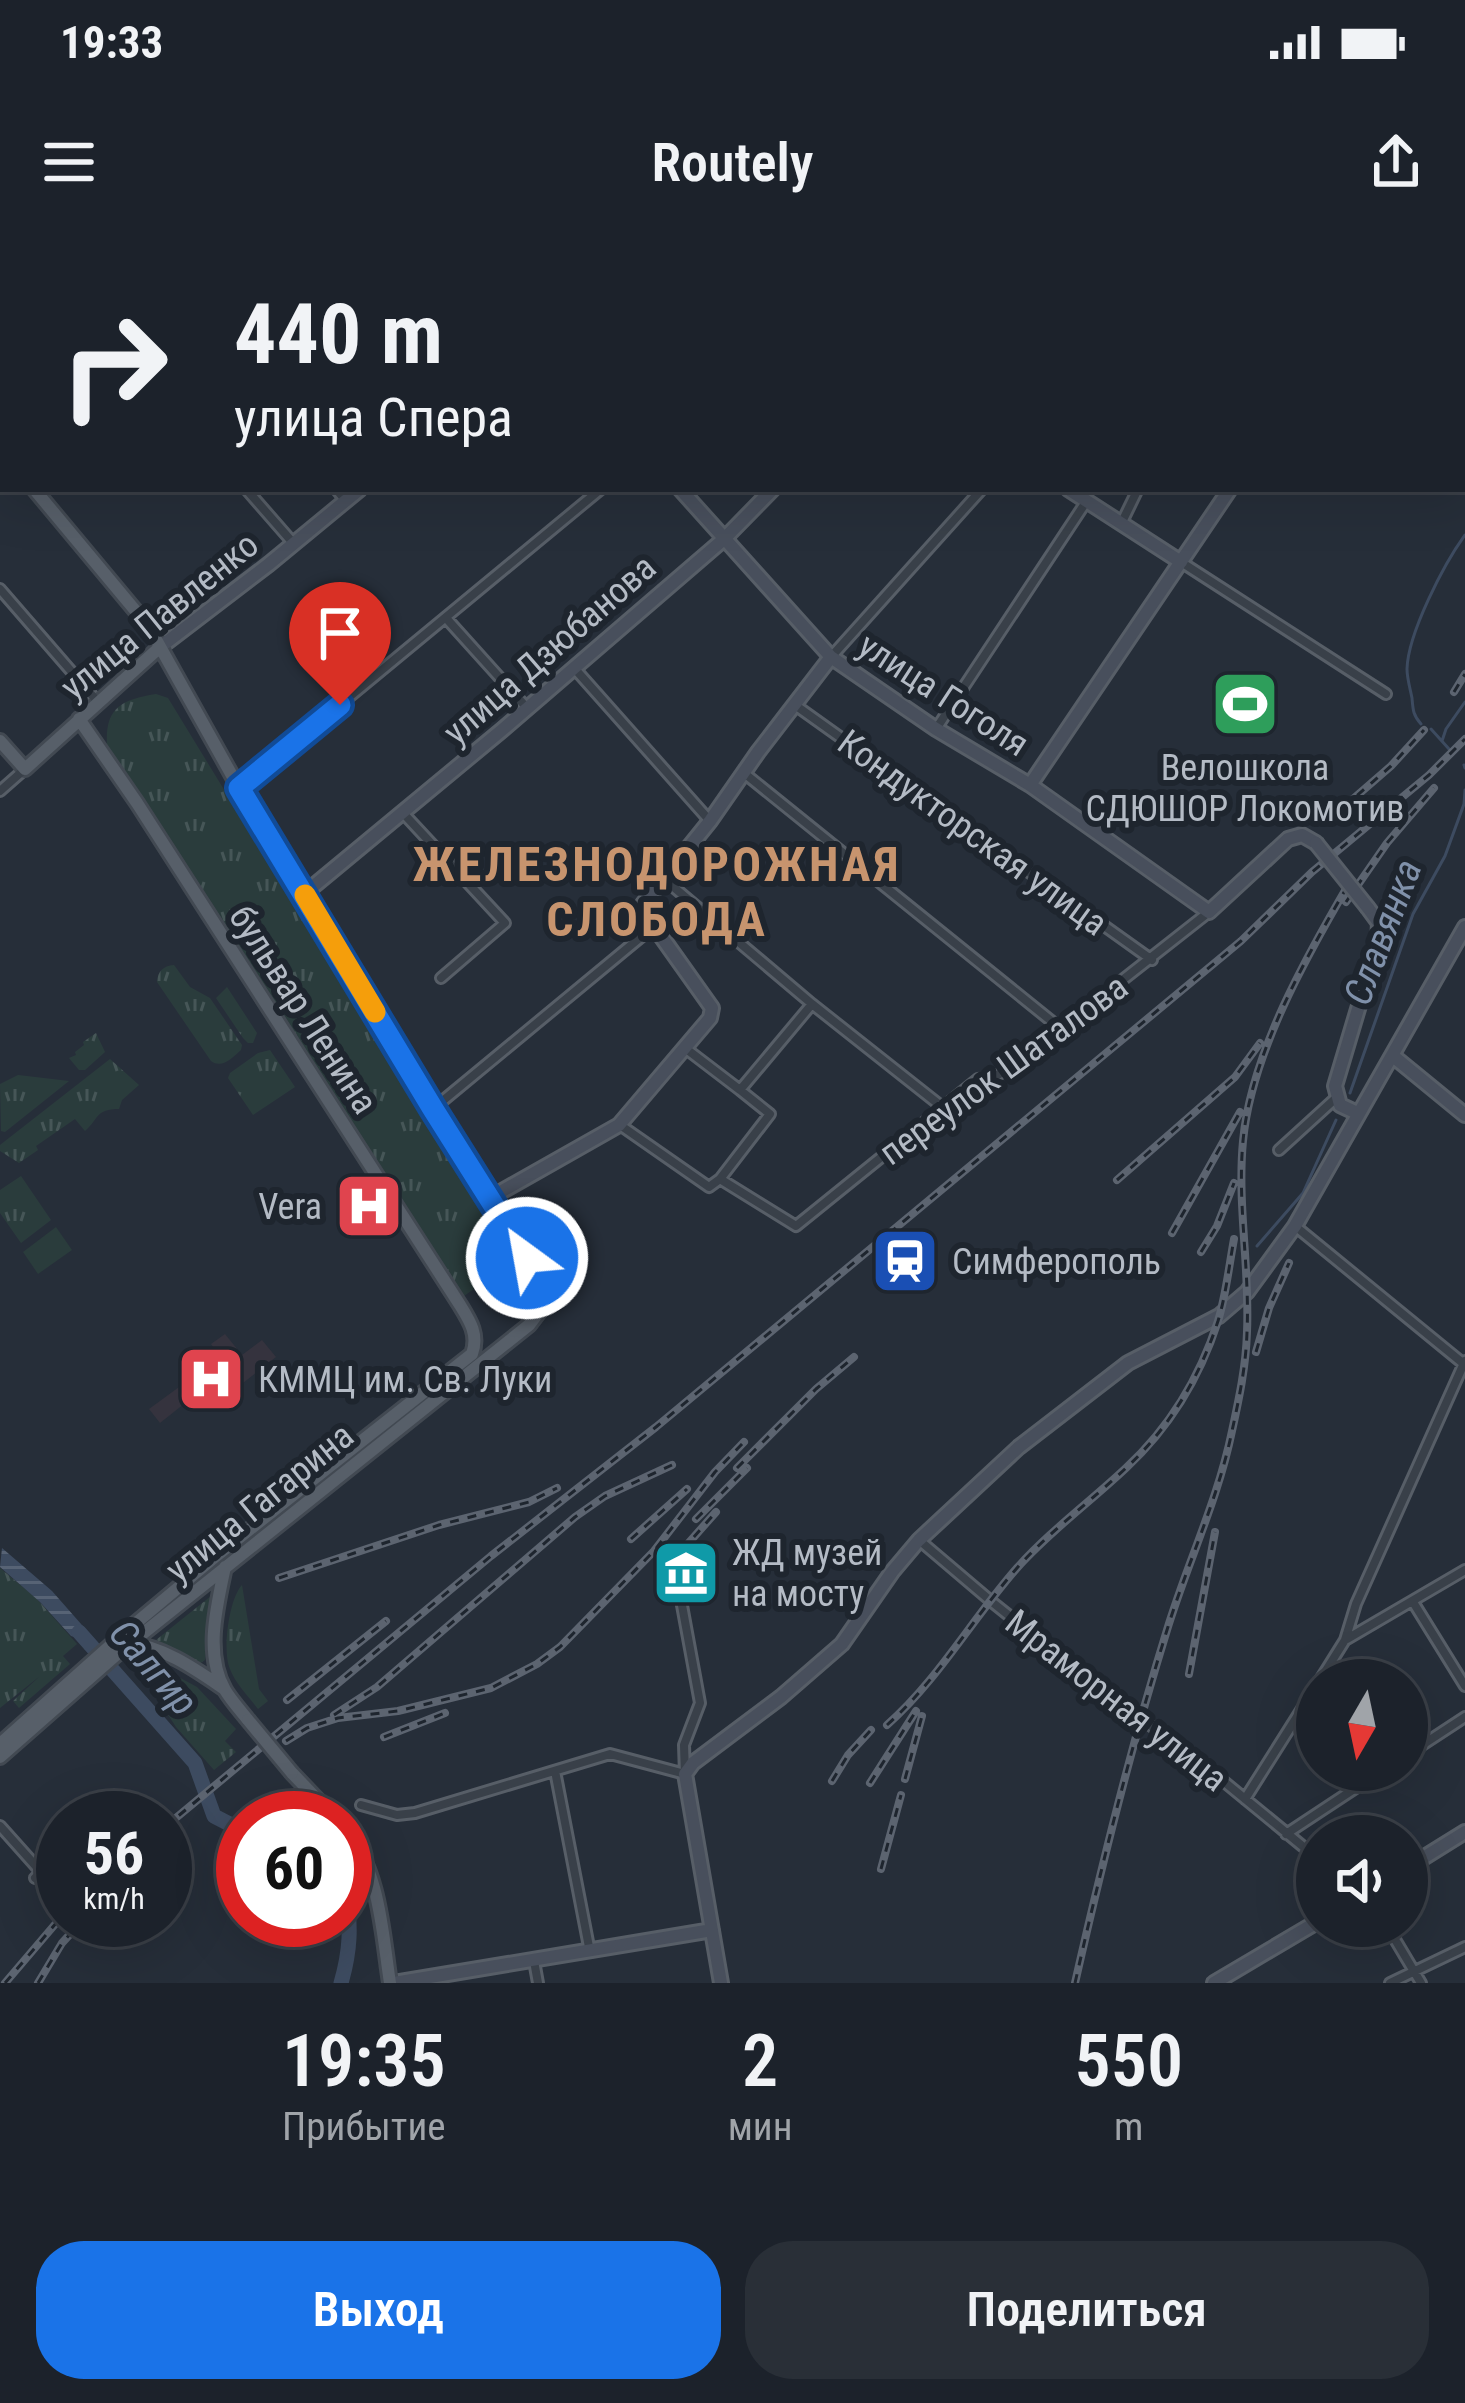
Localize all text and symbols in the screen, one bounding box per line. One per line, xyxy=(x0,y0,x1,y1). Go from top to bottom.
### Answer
text: 19:33 xyxy=(60,16,163,69)
icon: menu xyxy=(36,129,102,195)
icon: share xyxy=(1363,129,1429,195)
text: Routely xyxy=(651,131,814,194)
text: 440 m xyxy=(234,285,443,384)
icon: right xyxy=(36,288,192,444)
text: улица Спера xyxy=(234,386,513,449)
street label: улица Павленко xyxy=(53,523,267,708)
street label: улица Дзюбанова xyxy=(435,546,664,753)
pin xyxy=(289,582,391,705)
icon: arrive xyxy=(307,600,373,666)
street label: улица Гоголя xyxy=(851,624,1036,765)
sports icon: Велошкола СДЮШОР Локомотив xyxy=(1210,669,1280,739)
street label: Кондукторская улица xyxy=(830,721,1115,944)
place label: Велошкола СДЮШОР Локомотив xyxy=(1086,747,1404,830)
district label: ЖЕЛЕЗНОДОРОЖНАЯ СЛОБОДА xyxy=(412,836,902,948)
water label: Славянка xyxy=(1334,853,1432,1011)
street label: бульвар Ленина xyxy=(220,897,386,1122)
street label: переулок Шаталова xyxy=(871,966,1136,1174)
hospital icon: Vera xyxy=(334,1171,404,1241)
place label: Vera xyxy=(258,1186,322,1228)
position arrow xyxy=(464,1195,590,1321)
station icon: Симферополь xyxy=(870,1226,940,1296)
place label: Симферополь xyxy=(952,1241,1161,1283)
hospital icon: КММЦ им. Св. Луки xyxy=(176,1344,246,1414)
place label: КММЦ им. Св. Луки xyxy=(258,1359,552,1401)
street label: улица Гагарина xyxy=(158,1414,362,1591)
place label: ЖД музей на мосту xyxy=(732,1532,882,1615)
museum icon: ЖД музей на мосту xyxy=(651,1538,721,1608)
street label: Мраморная улица xyxy=(997,1601,1236,1800)
water label: Салгир xyxy=(100,1611,207,1725)
north arrow xyxy=(1296,1659,1428,1791)
map controls xyxy=(1296,1659,1428,1947)
speed limit sign: 60 xyxy=(216,1791,372,1947)
button: sound xyxy=(1296,1815,1428,1947)
text: 56 xyxy=(84,1818,144,1889)
text: km/h xyxy=(83,1881,145,1916)
text: 19:35 xyxy=(282,2019,446,2104)
text: 2 xyxy=(742,2019,778,2104)
text: 550 xyxy=(1074,2019,1183,2104)
text: Прибытие xyxy=(282,2104,446,2150)
text: мин xyxy=(728,2104,793,2150)
text: m xyxy=(1114,2104,1143,2150)
button: Выход xyxy=(36,2241,721,2379)
button: Поделиться xyxy=(745,2241,1429,2379)

